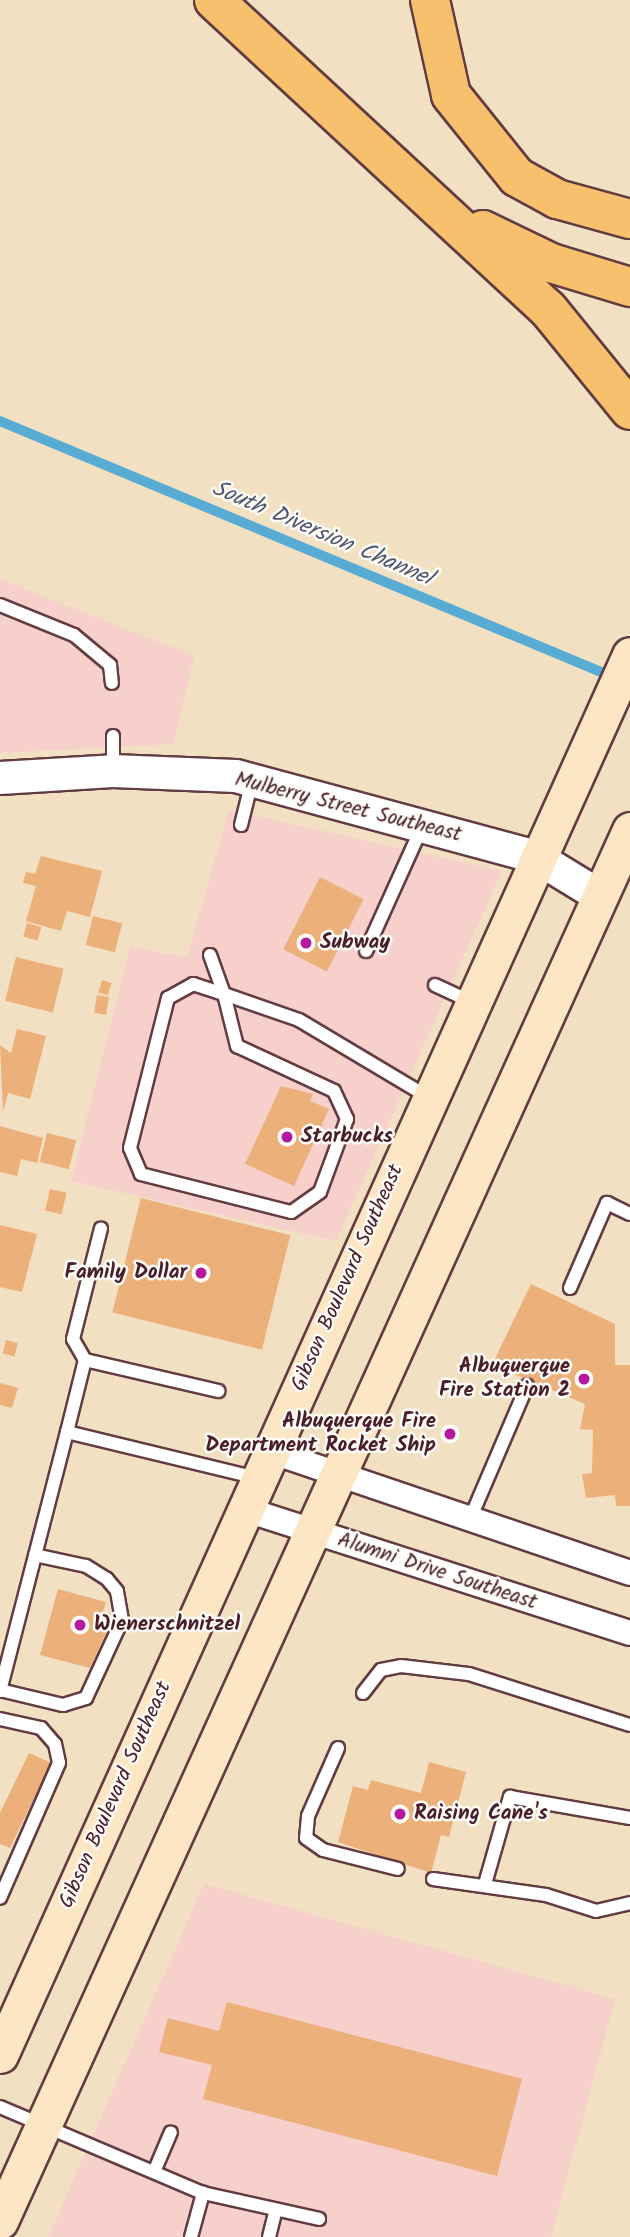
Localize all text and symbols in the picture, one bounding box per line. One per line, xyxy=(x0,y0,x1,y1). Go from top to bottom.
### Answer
water label: South Diversion Channel xyxy=(208,475,436,593)
street label: Mulberry Street Southeast xyxy=(232,768,464,848)
place label: Subway xyxy=(320,930,390,956)
marker: Subway xyxy=(298,935,314,951)
place label: Starbucks xyxy=(301,1124,393,1150)
marker: Starbucks xyxy=(279,1129,295,1145)
street label: Gibson Boulevard Southeast xyxy=(287,1161,409,1395)
place label: Family Dollar xyxy=(65,1260,187,1286)
marker: Family Dollar xyxy=(193,1265,209,1281)
place label: Albuquerque Fire Station 2 xyxy=(439,1354,570,1404)
marker: Albuquerque Fire Station 2 xyxy=(576,1371,592,1387)
place label: Albuquerque Fire Department Rocket Ship xyxy=(205,1409,436,1459)
marker: Albuquerque Fire Department Rocket Ship xyxy=(442,1426,458,1442)
street label: Alumni Drive Southeast xyxy=(334,1528,540,1616)
place label: Wienerschnitzel xyxy=(94,1612,240,1638)
marker: Wienerschnitzel xyxy=(72,1617,88,1633)
street label: Gibson Boulevard Southeast xyxy=(55,1678,177,1912)
place label: Raising Cane's xyxy=(414,1801,548,1827)
marker: Raising Cane's xyxy=(392,1806,408,1822)

